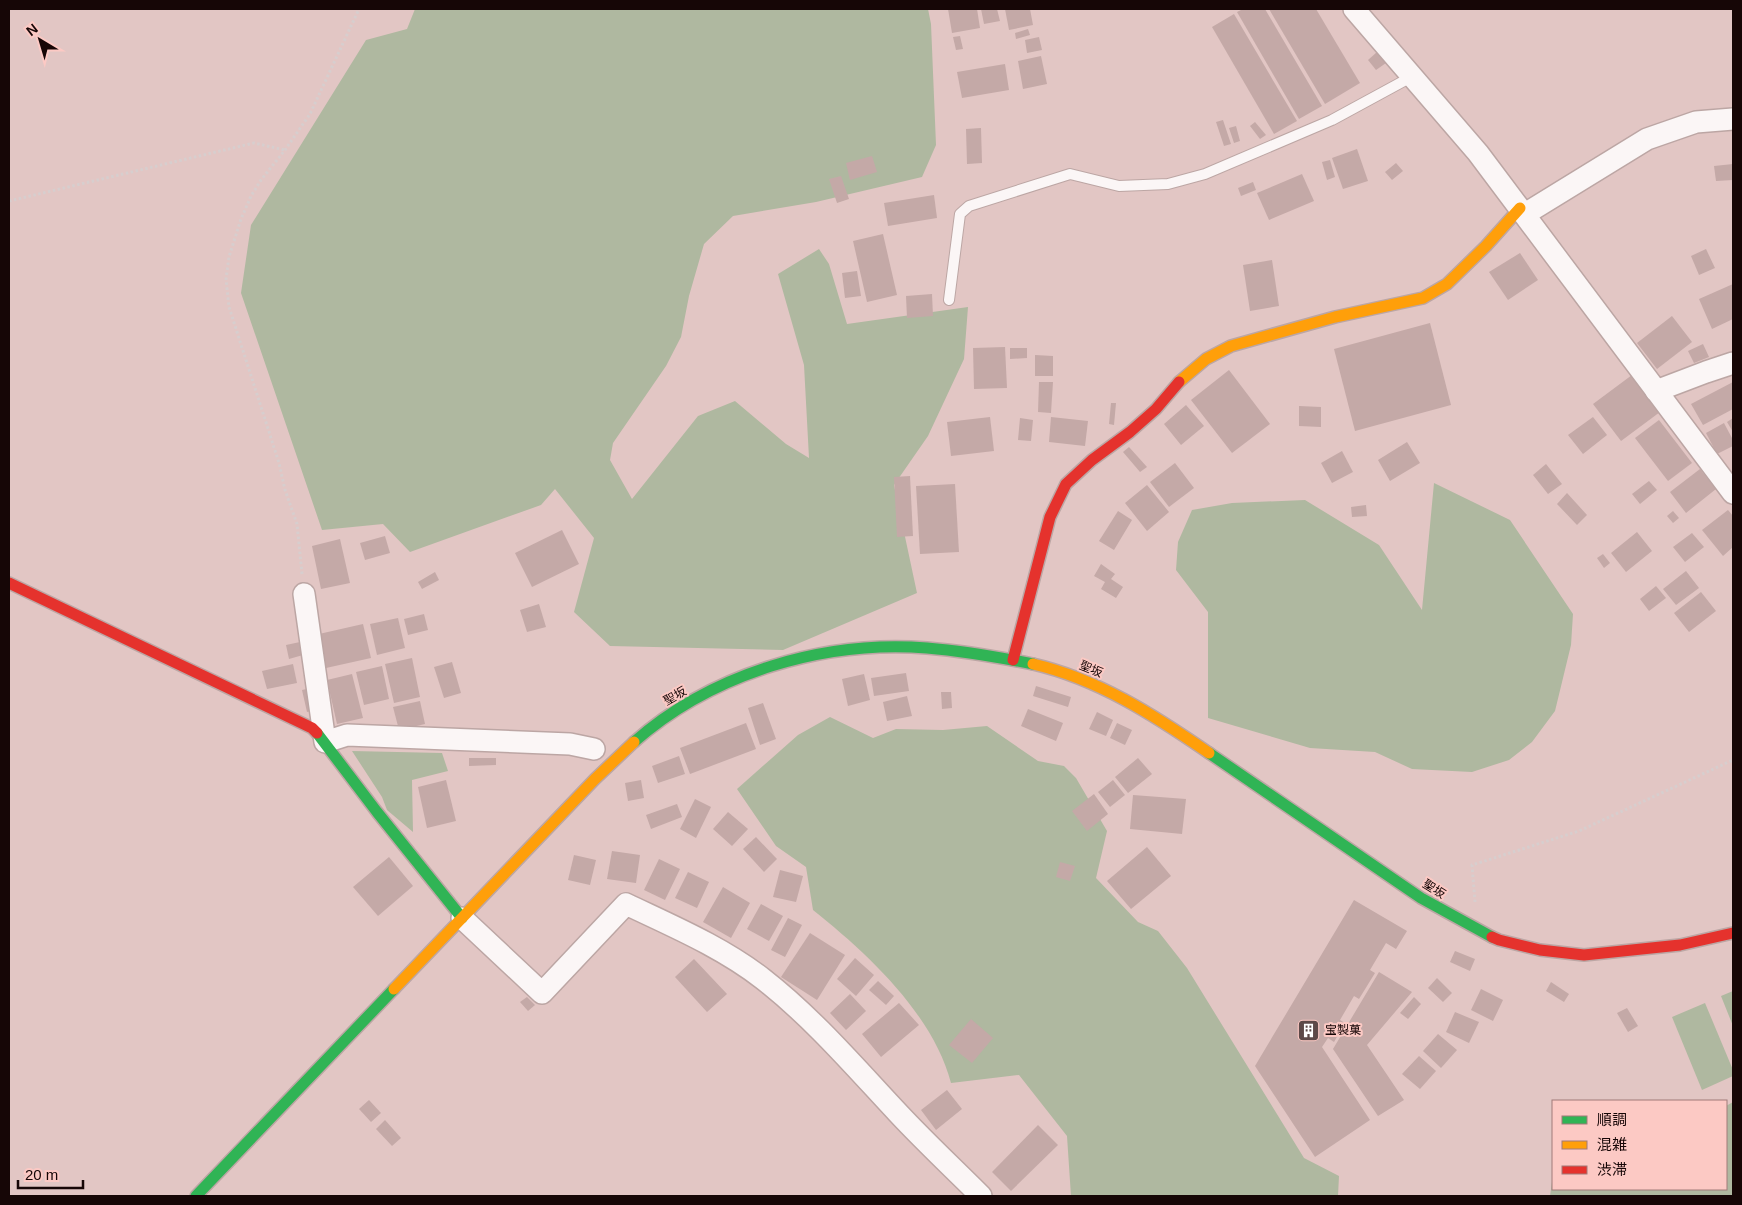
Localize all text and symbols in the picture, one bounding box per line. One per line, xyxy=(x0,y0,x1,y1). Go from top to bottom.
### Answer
north arrow xyxy=(15,15,65,65)
text: N xyxy=(23,20,41,39)
street label: 聖坂 xyxy=(1077,658,1105,680)
street label: 聖坂 xyxy=(661,684,689,708)
street label: 聖坂 xyxy=(1420,877,1448,901)
building icon: 宝製菓 xyxy=(1297,1018,1321,1042)
place label: 宝製菓 xyxy=(1325,1023,1361,1037)
legend xyxy=(1552,1100,1727,1190)
text: 順調 xyxy=(1597,1111,1627,1128)
text: 混雑 xyxy=(1597,1136,1627,1153)
scale bar xyxy=(18,1158,82,1190)
text: 渋滞 xyxy=(1597,1161,1627,1178)
text: 20 m xyxy=(25,1166,58,1183)

